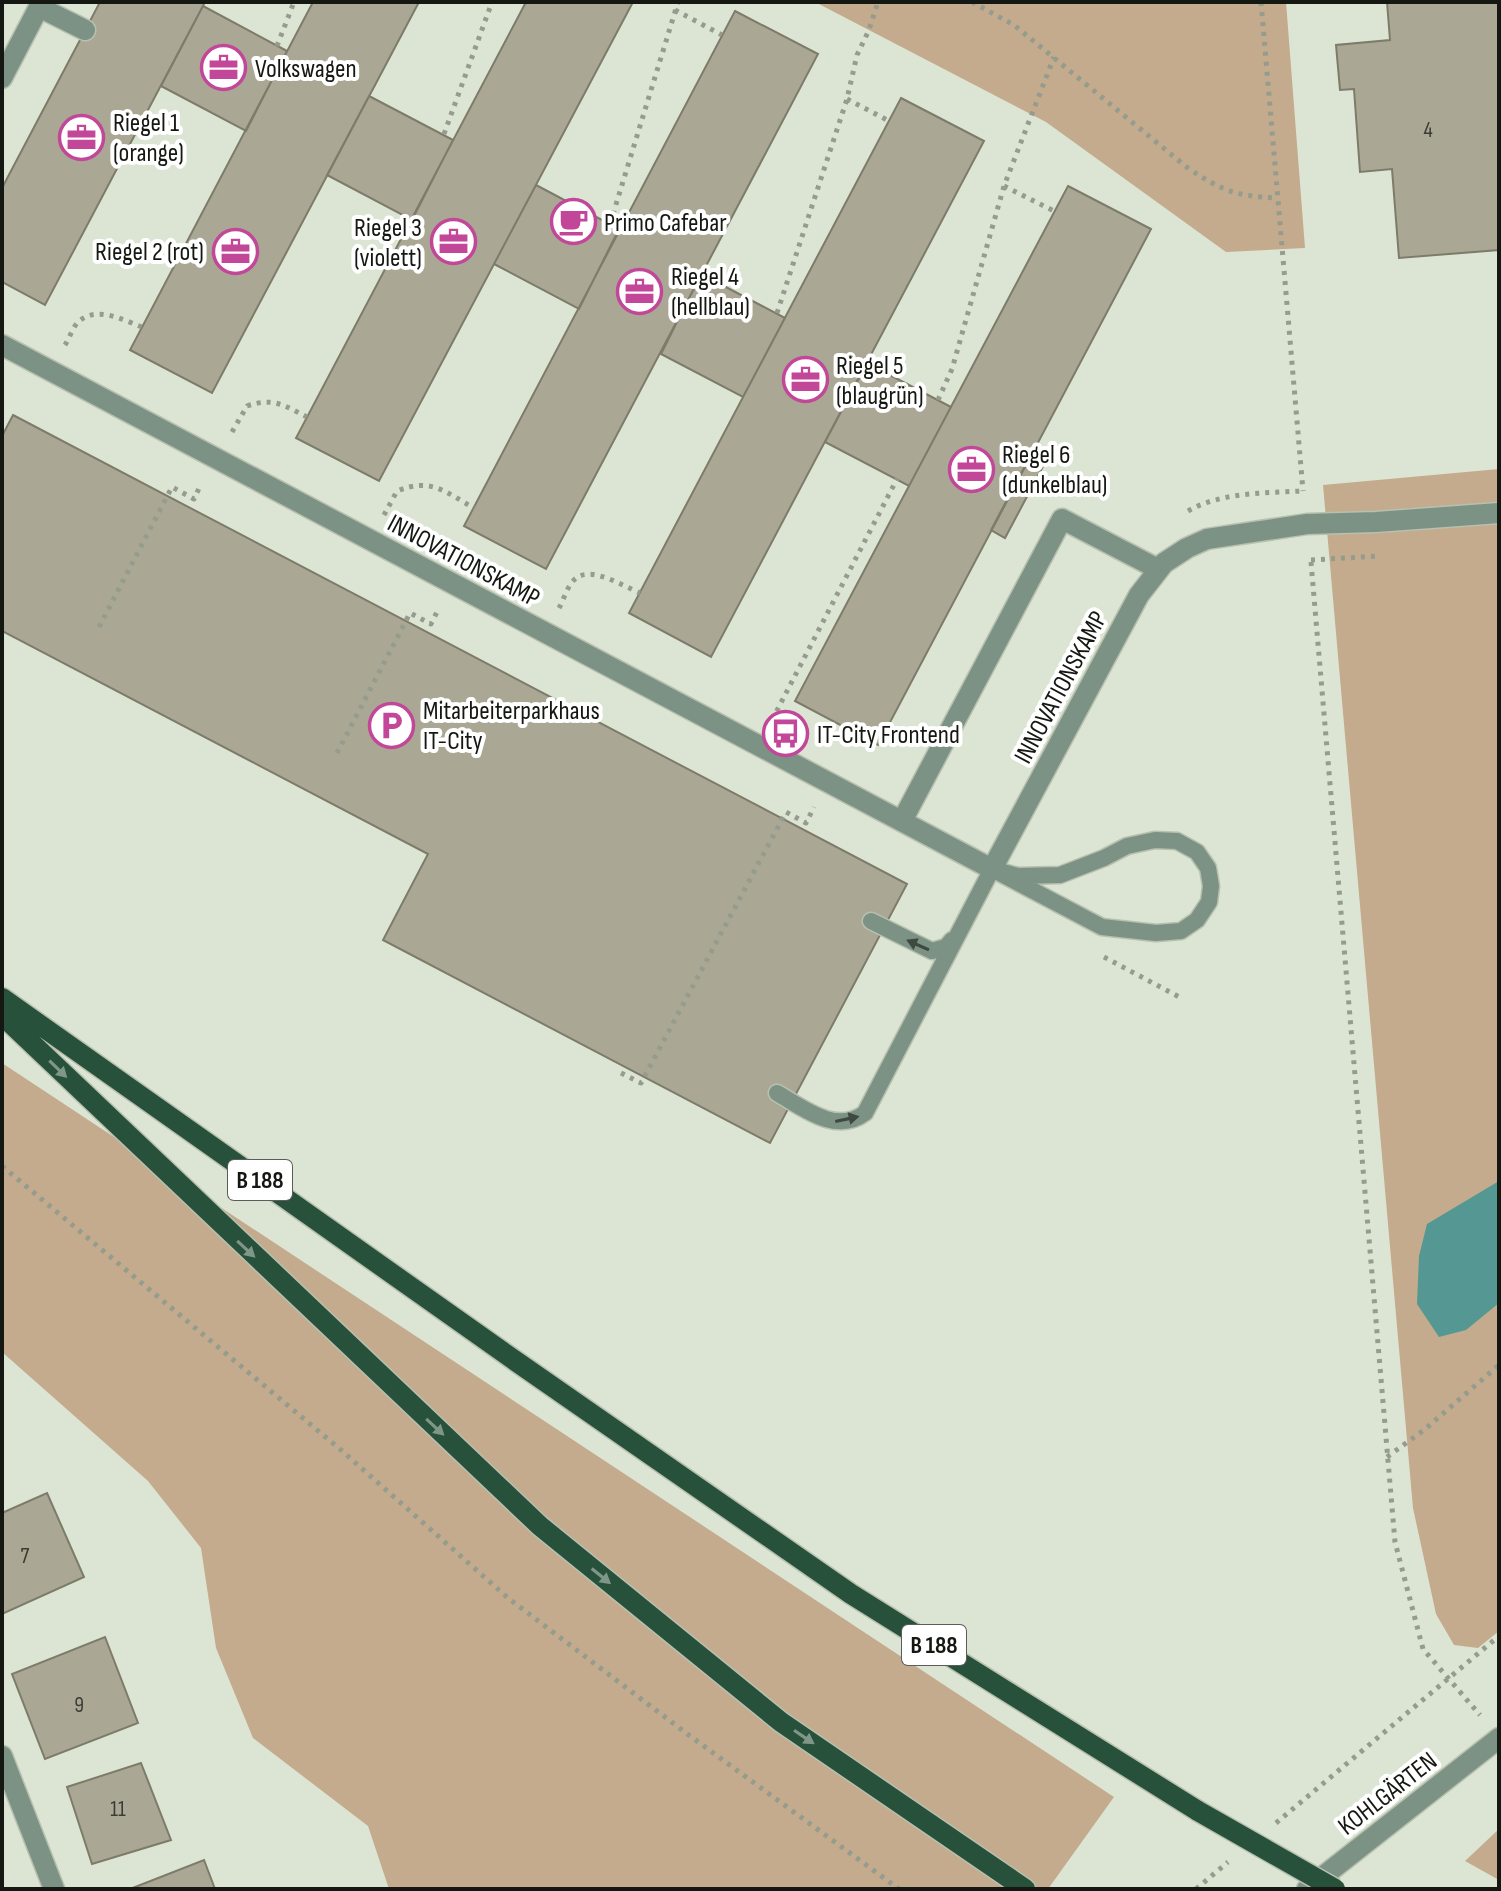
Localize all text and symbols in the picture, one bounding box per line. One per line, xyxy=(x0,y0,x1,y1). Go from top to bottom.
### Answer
office icon: Volkswagen xyxy=(200,44,248,92)
place label: Volkswagen xyxy=(255,54,357,85)
place label: Riegel 1 (orange) xyxy=(113,108,184,169)
office icon: Riegel 1 (orange) xyxy=(58,113,106,161)
house number: 4 xyxy=(1423,117,1433,144)
cafe icon: Primo Cafebar xyxy=(549,198,597,246)
place label: Primo Cafebar xyxy=(604,208,727,239)
place label: Riegel 3 (violett) xyxy=(354,213,422,274)
office icon: Riegel 3 (violett) xyxy=(429,218,477,266)
office icon: Riegel 2 (rot) xyxy=(211,227,259,275)
place label: Riegel 2 (rot) xyxy=(95,237,204,268)
place label: Riegel 4 (hellblau) xyxy=(671,262,750,323)
office icon: Riegel 4 (hellblau) xyxy=(616,267,664,315)
place label: Riegel 5 (blaugrün) xyxy=(836,351,924,412)
office icon: Riegel 5 (blaugrün) xyxy=(781,356,829,404)
place label: Riegel 6 (dunkelblau) xyxy=(1002,440,1107,501)
office icon: Riegel 6 (dunkelblau) xyxy=(947,445,995,493)
street label: INNOVATIONSKAMP xyxy=(382,508,545,614)
street label: INNOVATIONSKAMP xyxy=(1008,606,1114,769)
place label: Mitarbeiterparkhaus IT-City xyxy=(423,696,600,757)
parking icon: Mitarbeiterparkhaus IT-City xyxy=(368,701,416,749)
bus stop icon: IT-City Frontend xyxy=(762,710,810,758)
place label: IT-City Frontend xyxy=(817,720,960,751)
one-way arrow xyxy=(907,938,930,952)
one-way arrow xyxy=(48,1059,67,1078)
one-way arrow xyxy=(835,1112,860,1125)
road number: B 188 xyxy=(228,1160,292,1200)
one-way arrow xyxy=(237,1239,256,1257)
one-way arrow xyxy=(425,1418,444,1436)
house number: 7 xyxy=(21,1543,30,1570)
one-way arrow xyxy=(591,1567,611,1583)
road number: B 188 xyxy=(902,1625,966,1665)
house number: 9 xyxy=(74,1692,84,1719)
one-way arrow xyxy=(793,1730,815,1744)
street label: KOHLGÄRTEN xyxy=(1332,1746,1444,1842)
house number: 11 xyxy=(110,1796,126,1823)

